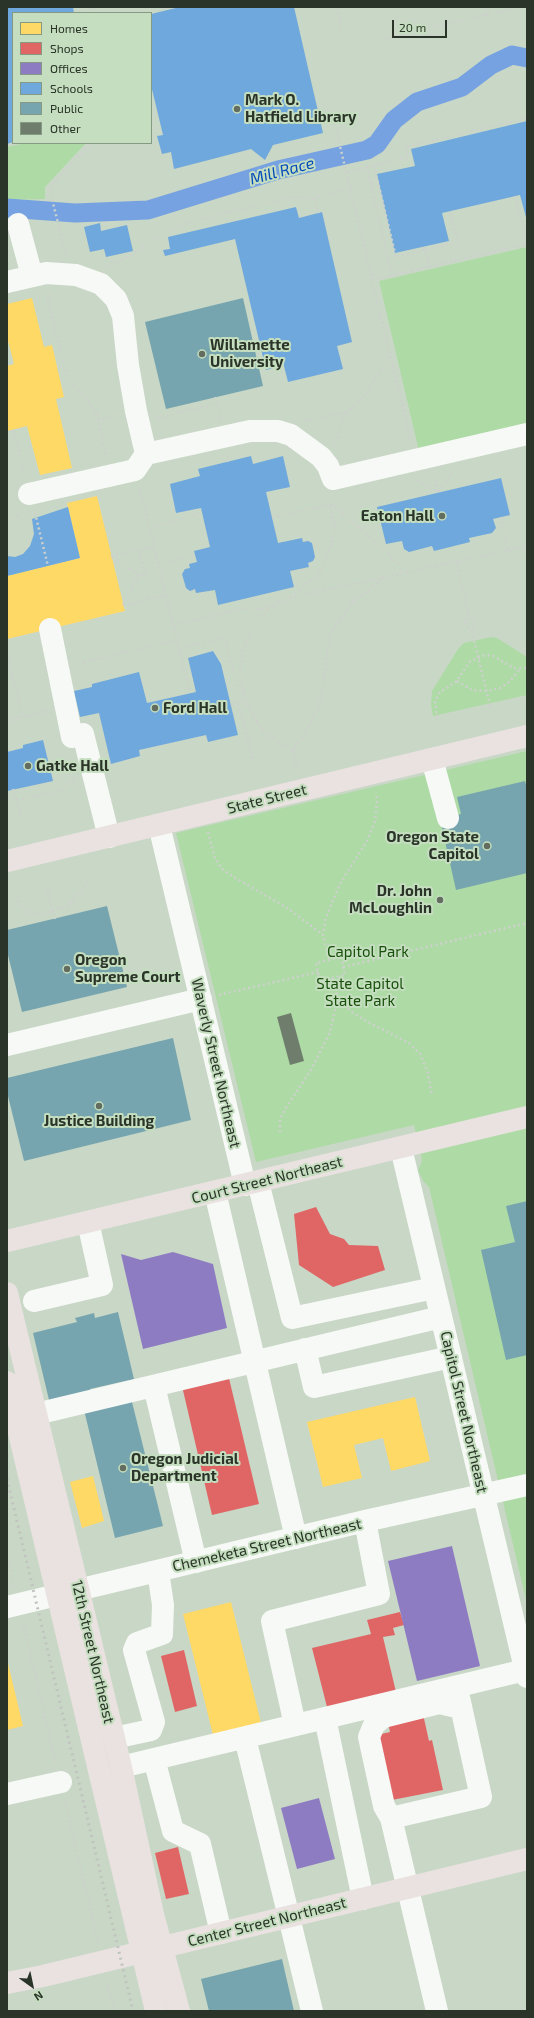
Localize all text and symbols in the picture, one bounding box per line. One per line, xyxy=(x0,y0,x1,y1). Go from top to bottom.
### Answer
legend xyxy=(12,12,152,144)
scale bar xyxy=(394,12,449,38)
text: 20 m xyxy=(399,20,426,34)
text: Homes xyxy=(50,21,88,35)
text: Shops xyxy=(50,41,84,55)
text: Offices xyxy=(50,61,87,75)
text: Schools xyxy=(50,81,93,95)
place label: Mark O. Hatfield Library xyxy=(245,91,357,126)
text: Public xyxy=(50,101,83,115)
marker: Mark O. Hatfield Library xyxy=(232,104,242,114)
text: Other xyxy=(50,121,81,135)
water label: Mill Race xyxy=(248,153,316,189)
place label: Willamette University xyxy=(210,336,290,371)
marker: Willamette University xyxy=(197,349,207,359)
place label: Eaton Hall xyxy=(361,507,434,525)
marker: Eaton Hall xyxy=(437,511,447,521)
place label: Ford Hall xyxy=(163,699,227,717)
marker: Ford Hall xyxy=(150,703,160,713)
place label: Gatke Hall xyxy=(36,757,109,775)
marker: Gatke Hall xyxy=(23,761,33,771)
street label: State Street xyxy=(225,780,309,818)
place label: Oregon State Capitol xyxy=(386,828,479,863)
marker: Oregon State Capitol xyxy=(482,841,492,851)
place label: Dr. John McLoughlin xyxy=(349,882,432,917)
marker: Dr. John McLoughlin xyxy=(435,895,445,905)
park label: Capitol Park xyxy=(327,943,409,961)
place label: Oregon Supreme Court xyxy=(75,951,180,986)
marker: Oregon Supreme Court xyxy=(62,964,72,974)
park label: State Capitol State Park xyxy=(316,975,404,1010)
street label: Waverly Street Northeast xyxy=(188,976,244,1150)
marker: Justice Building xyxy=(94,1101,104,1111)
place label: Justice Building xyxy=(44,1112,154,1130)
street label: Court Street Northeast xyxy=(190,1153,344,1207)
street label: Capitol Street Northeast xyxy=(437,1329,491,1495)
place label: Oregon Judicial Department xyxy=(131,1450,239,1485)
marker: Oregon Judicial Department xyxy=(118,1463,128,1473)
street label: Chemeketa Street Northeast xyxy=(171,1514,363,1576)
street label: 12th Street Northeast xyxy=(68,1579,118,1725)
street label: Center Street Northeast xyxy=(186,1894,348,1950)
north arrow xyxy=(12,1966,52,2006)
text: N xyxy=(32,1989,46,2004)

